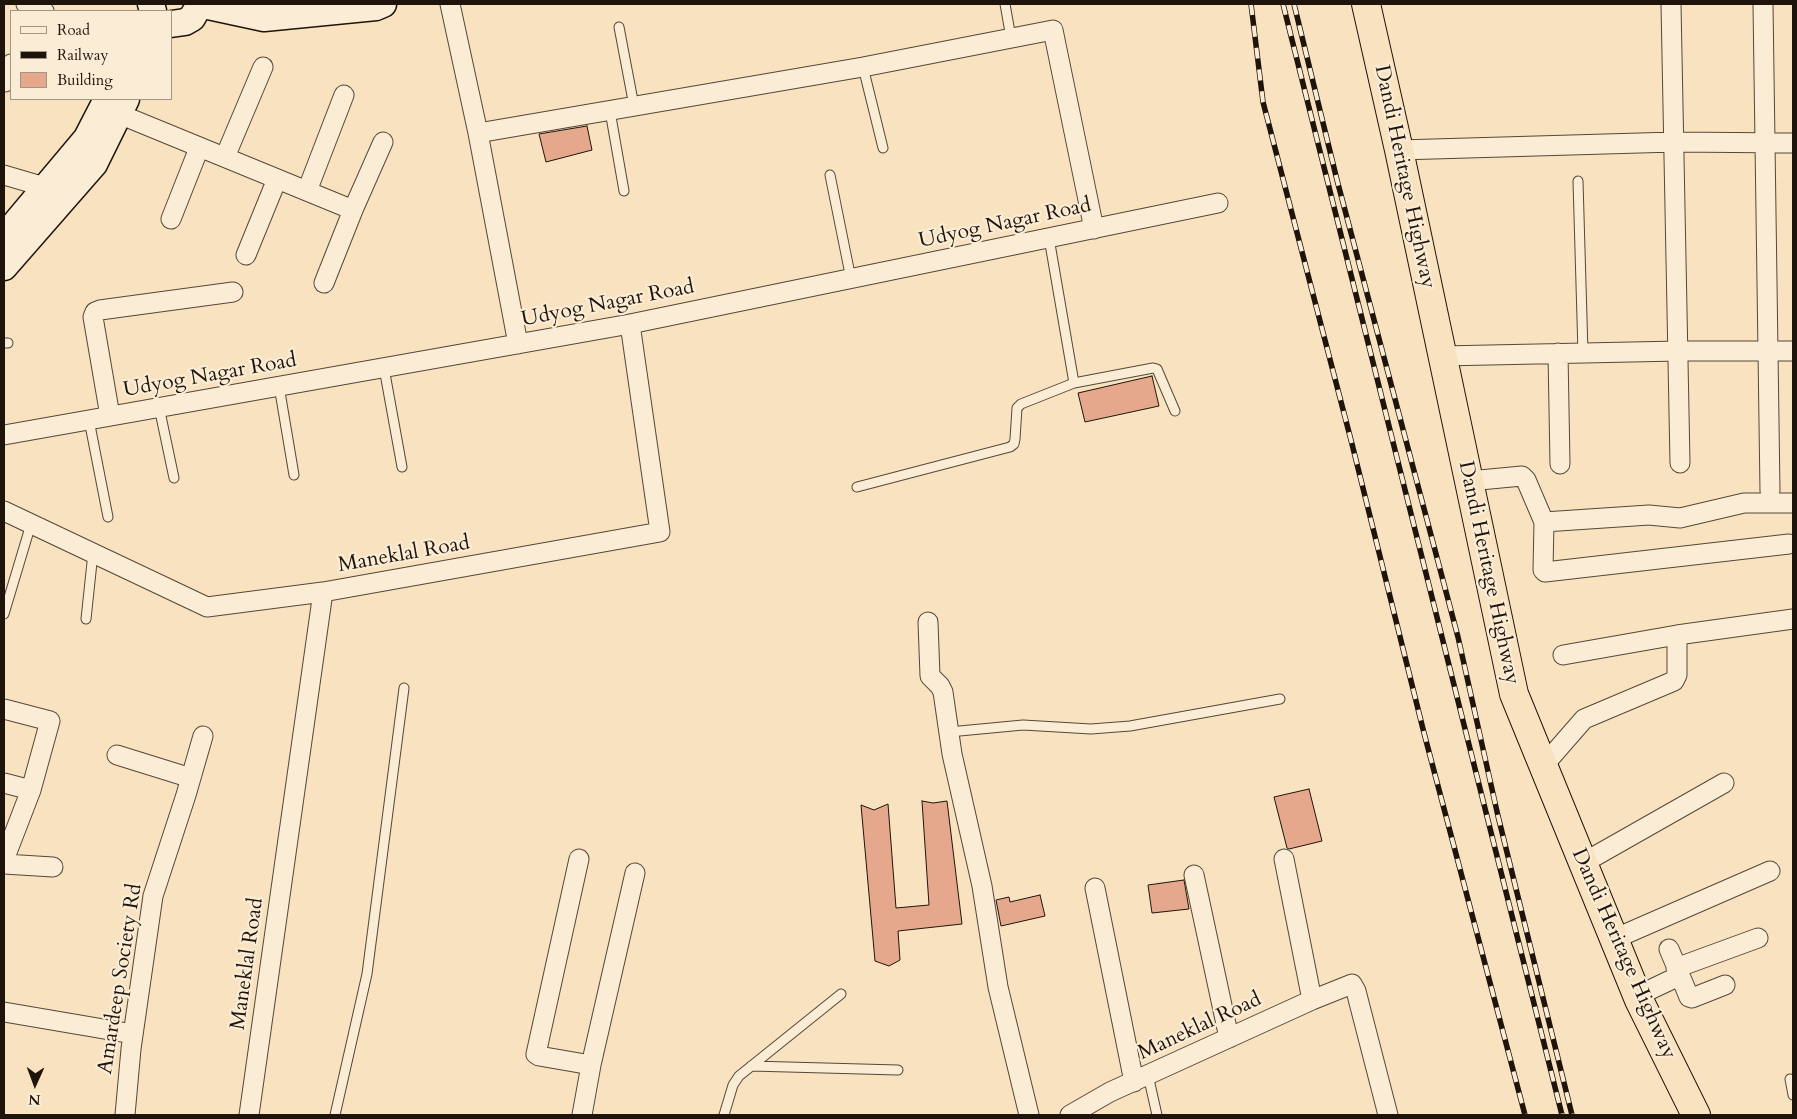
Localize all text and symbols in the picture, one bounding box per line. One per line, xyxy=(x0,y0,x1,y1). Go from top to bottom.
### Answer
legend xyxy=(10,10,172,100)
text: Road xyxy=(57,20,90,40)
text: Railway xyxy=(57,45,108,65)
street label: Dandi Heritage Highway xyxy=(1368,63,1440,291)
text: Building xyxy=(57,70,113,90)
street label: Udyog Nagar Road xyxy=(917,193,1093,255)
street label: Udyog Nagar Road xyxy=(519,275,697,333)
street label: Udyog Nagar Road xyxy=(121,348,299,404)
street label: Dandi Heritage Highway xyxy=(1452,459,1524,687)
street label: Maneklal Road xyxy=(336,531,472,579)
street label: Dandi Heritage Highway xyxy=(1565,845,1681,1063)
street label: Amardeep Society Rd xyxy=(93,882,149,1076)
street label: Maneklal Road xyxy=(226,896,270,1032)
street label: Maneklal Road xyxy=(1134,987,1266,1067)
north arrow xyxy=(10,1059,60,1109)
text: N xyxy=(28,1090,41,1109)

